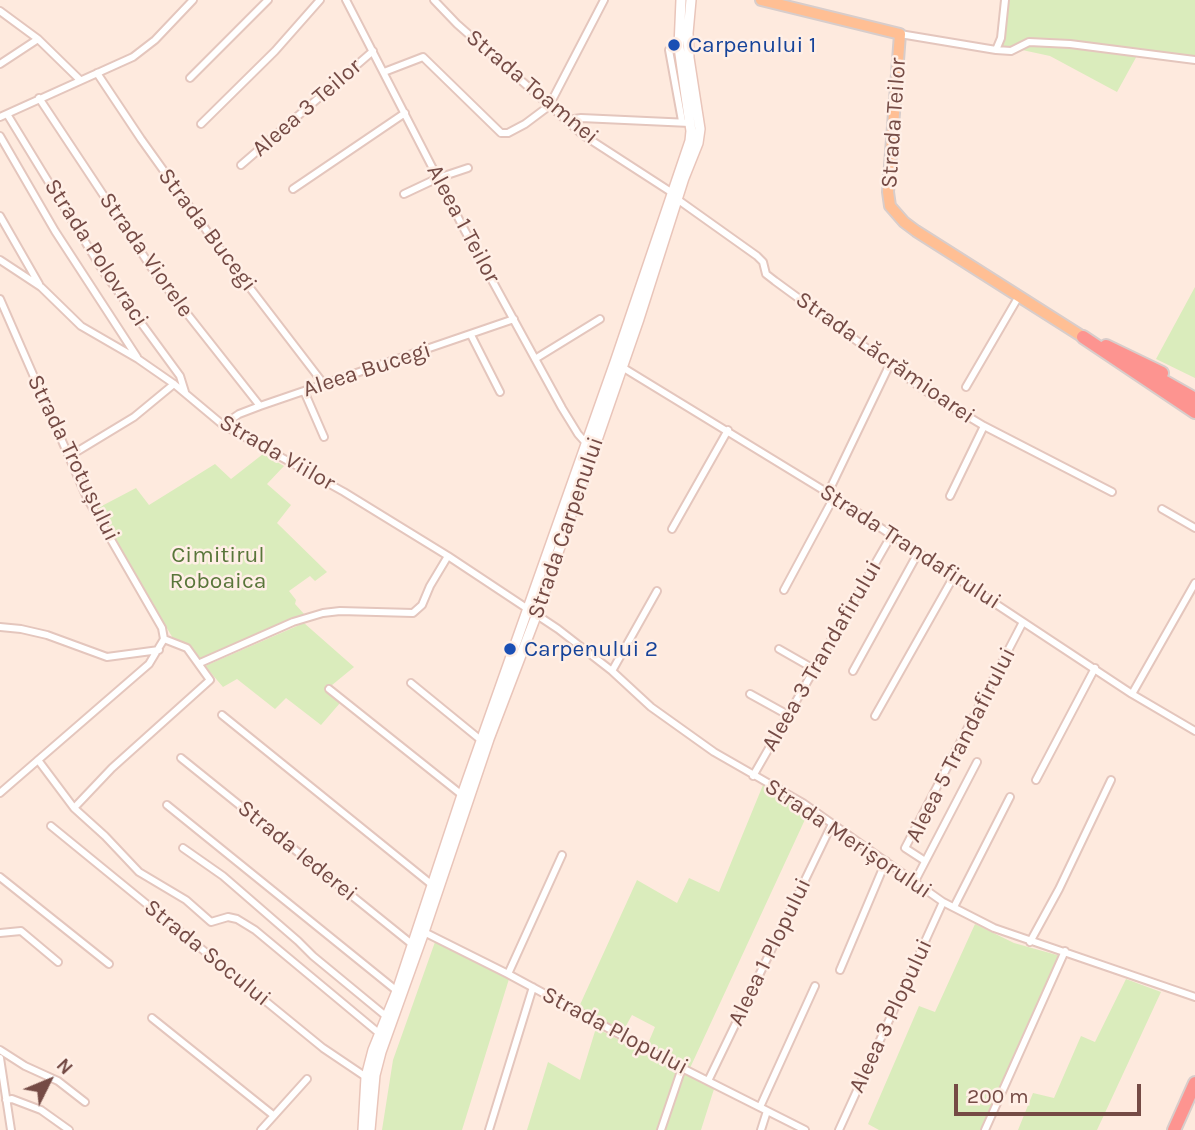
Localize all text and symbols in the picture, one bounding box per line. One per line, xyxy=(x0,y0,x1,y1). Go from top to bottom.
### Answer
street label: Strada Toamnei xyxy=(460,24,604,150)
place label: Carpenului 1 xyxy=(688,31,816,59)
marker: Carpenului 1 xyxy=(666,37,682,53)
street label: Aleea 3 Teilor xyxy=(247,53,367,163)
street label: Strada Teilor xyxy=(876,57,912,189)
street label: Aleea 1 Teilor xyxy=(420,160,506,288)
street label: Strada Bucegi xyxy=(152,163,262,297)
street label: Strada Polovraci xyxy=(38,174,154,332)
street label: Strada Viorele xyxy=(93,187,199,323)
street label: Strada Lăcrămioarei xyxy=(790,286,980,430)
street label: Aleea Bucegi xyxy=(299,336,435,404)
street label: Strada Trotușului xyxy=(21,370,125,546)
street label: Strada Viilor xyxy=(214,409,340,497)
street label: Strada Carpenului xyxy=(522,433,610,623)
street label: Strada Trandafirului xyxy=(814,478,1006,616)
park label: Cimitirul Roboaica xyxy=(170,541,266,595)
street label: Aleea 3 Trandafirului xyxy=(756,556,888,756)
place label: Carpenului 2 xyxy=(524,635,658,663)
marker: Carpenului 2 xyxy=(502,641,518,657)
street label: Aleea 5 Trandafirului xyxy=(900,643,1022,847)
street label: Strada Merișorului xyxy=(759,773,937,905)
street label: Strada Iederei xyxy=(232,794,362,908)
street label: Aleea 1 Plopului xyxy=(722,874,818,1030)
street label: Strada Socului xyxy=(138,894,276,1012)
street label: Aleea 3 Plopului xyxy=(843,935,939,1097)
street label: Strada Plopului xyxy=(537,981,693,1081)
north arrow xyxy=(14,1046,84,1116)
text: N xyxy=(52,1054,77,1079)
scale bar xyxy=(957,1070,1144,1114)
text: 200 m xyxy=(967,1084,1029,1108)

